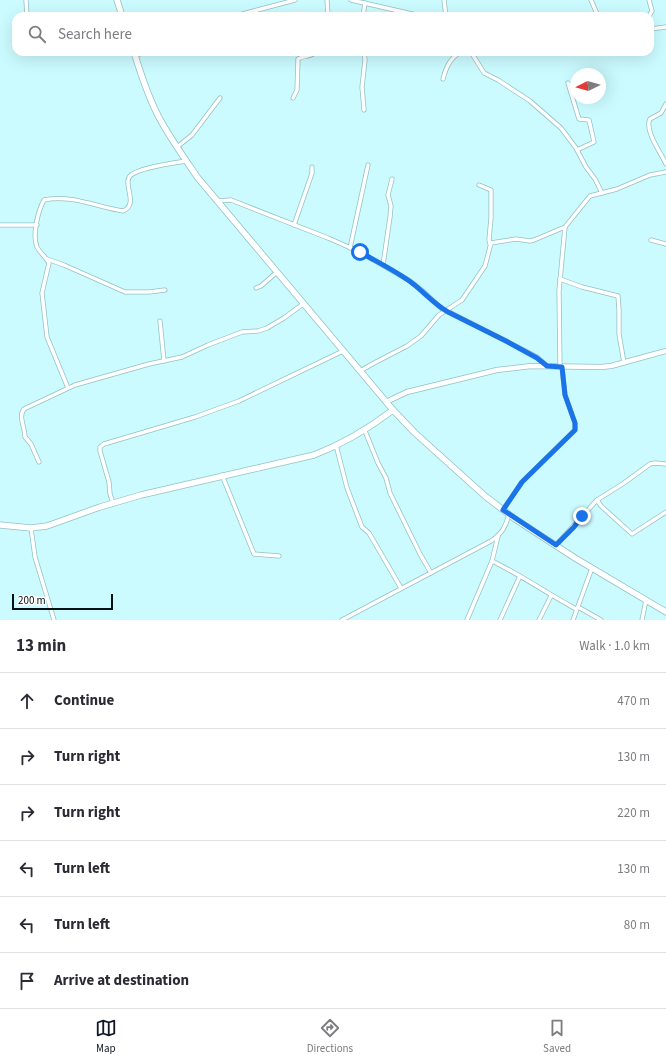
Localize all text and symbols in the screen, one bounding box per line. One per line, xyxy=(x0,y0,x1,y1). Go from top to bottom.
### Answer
search box xyxy=(12,12,654,56)
icon: search xyxy=(26,23,48,45)
text: Search here xyxy=(58,24,132,45)
north arrow xyxy=(570,68,606,104)
route start xyxy=(351,243,369,261)
route end xyxy=(573,507,591,525)
scale bar xyxy=(12,592,113,611)
text: 200 m xyxy=(18,593,46,608)
text: 13 min xyxy=(16,634,66,658)
text: Walk · 1.0 km xyxy=(579,637,650,655)
icon: ahead xyxy=(16,690,38,712)
text: Continue xyxy=(54,690,114,711)
text: 470 m xyxy=(617,692,650,710)
icon: right xyxy=(16,746,38,768)
text: Turn right xyxy=(54,746,120,767)
text: 130 m xyxy=(617,748,650,766)
icon: right xyxy=(16,802,38,824)
text: Turn right xyxy=(54,802,120,823)
text: 220 m xyxy=(617,804,650,822)
icon: left xyxy=(16,858,38,880)
text: Turn left xyxy=(54,858,110,879)
text: 130 m xyxy=(617,860,650,878)
icon: left xyxy=(16,914,38,936)
text: Turn left xyxy=(54,914,110,935)
text: 80 m xyxy=(624,916,650,934)
icon: arrive xyxy=(16,970,38,992)
text: Arrive at destination xyxy=(54,970,189,991)
tab: Map xyxy=(95,1017,117,1056)
tab: Directions xyxy=(307,1017,353,1056)
tab: Saved xyxy=(543,1017,571,1056)

